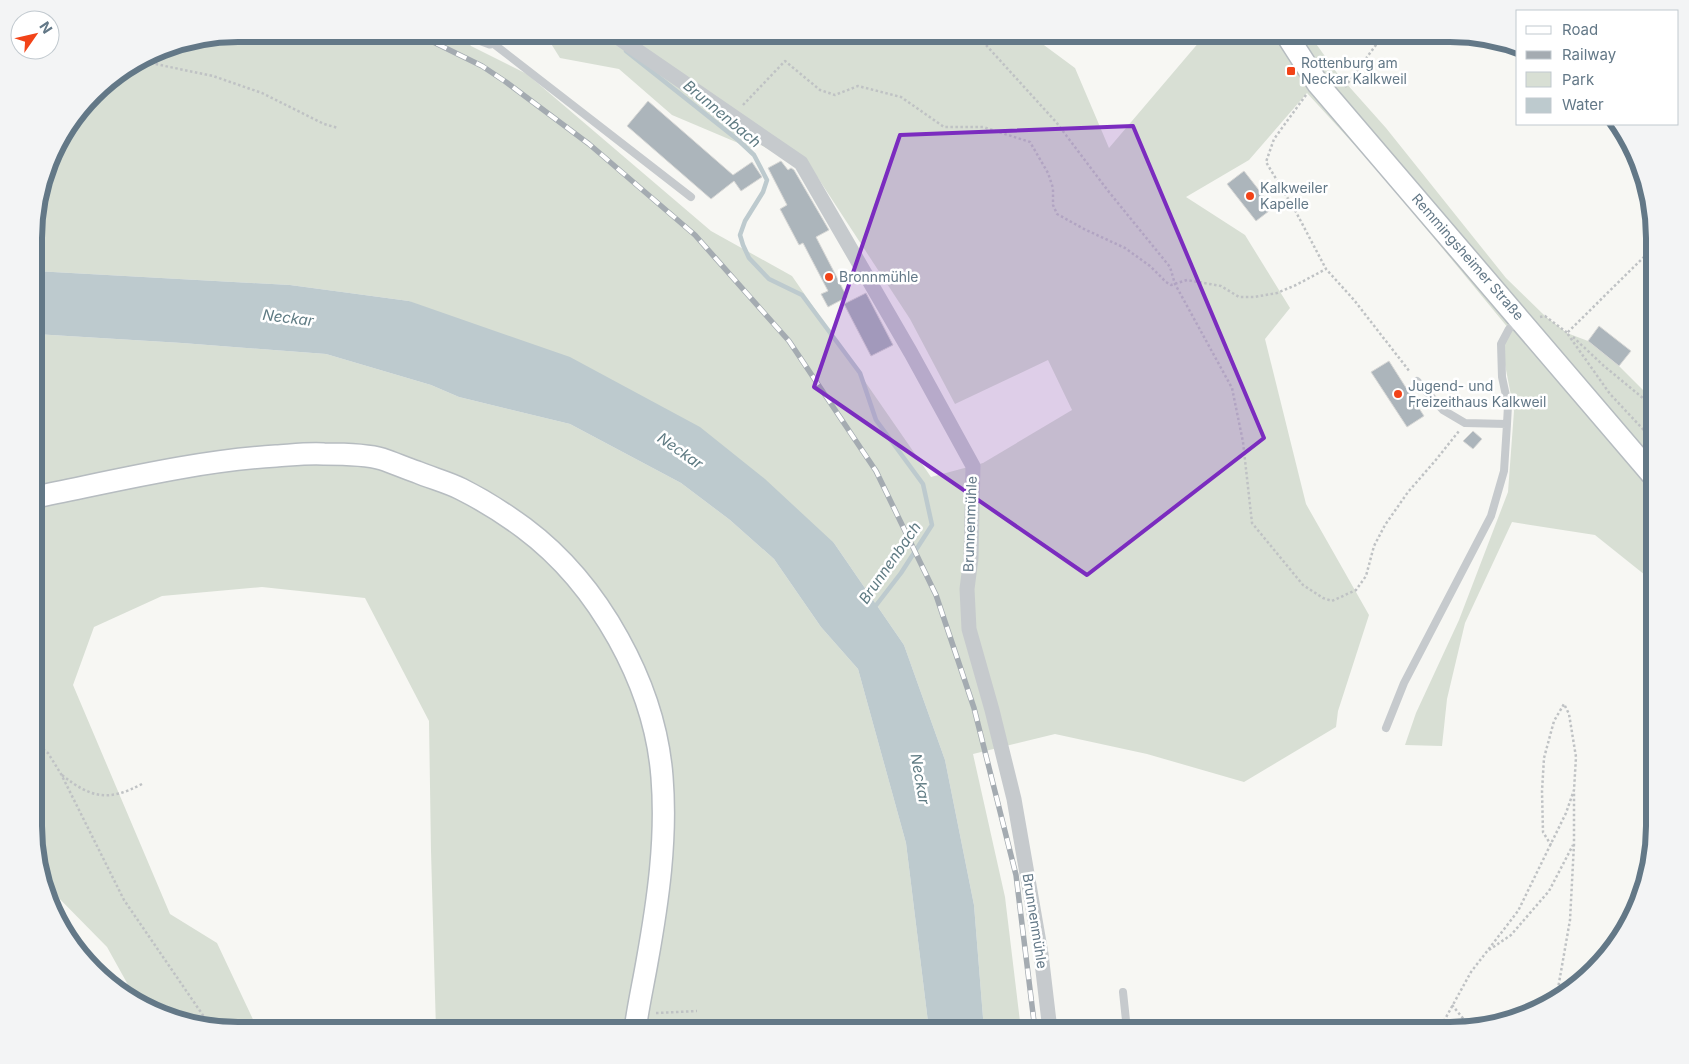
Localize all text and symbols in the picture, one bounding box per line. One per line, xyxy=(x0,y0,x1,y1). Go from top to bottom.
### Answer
north arrow xyxy=(10,10,60,60)
legend xyxy=(1516,10,1679,125)
text: N xyxy=(36,18,56,37)
text: Road xyxy=(1562,20,1598,39)
text: Railway xyxy=(1562,45,1617,64)
place label: Rottenburg am Neckar Kalkweil xyxy=(1301,54,1407,87)
marker: Rottenburg am Neckar Kalkweil xyxy=(1285,65,1297,77)
text: Park xyxy=(1562,70,1595,89)
water label: Brunnenbach xyxy=(680,76,765,152)
text: Water xyxy=(1562,95,1604,114)
place label: Kalkweiler Kapelle xyxy=(1260,179,1328,212)
marker: Kalkweiler Kapelle xyxy=(1244,190,1256,202)
street label: Remmingsheimer Straße xyxy=(1409,190,1528,323)
place label: Bronnmühle xyxy=(839,268,919,285)
marker: Bronnmühle xyxy=(823,271,835,283)
water label: Neckar xyxy=(261,305,315,330)
place label: Jugend- und Freizeithaus Kalkweil xyxy=(1408,377,1546,410)
marker: Jugend- und Freizeithaus Kalkweil xyxy=(1392,388,1404,400)
water label: Neckar xyxy=(654,428,707,473)
street label: Brunnenmühle xyxy=(959,476,980,572)
water label: Brunnenbach xyxy=(854,518,925,607)
water label: Neckar xyxy=(907,752,934,806)
street label: Brunnenmühle xyxy=(1020,872,1051,970)

